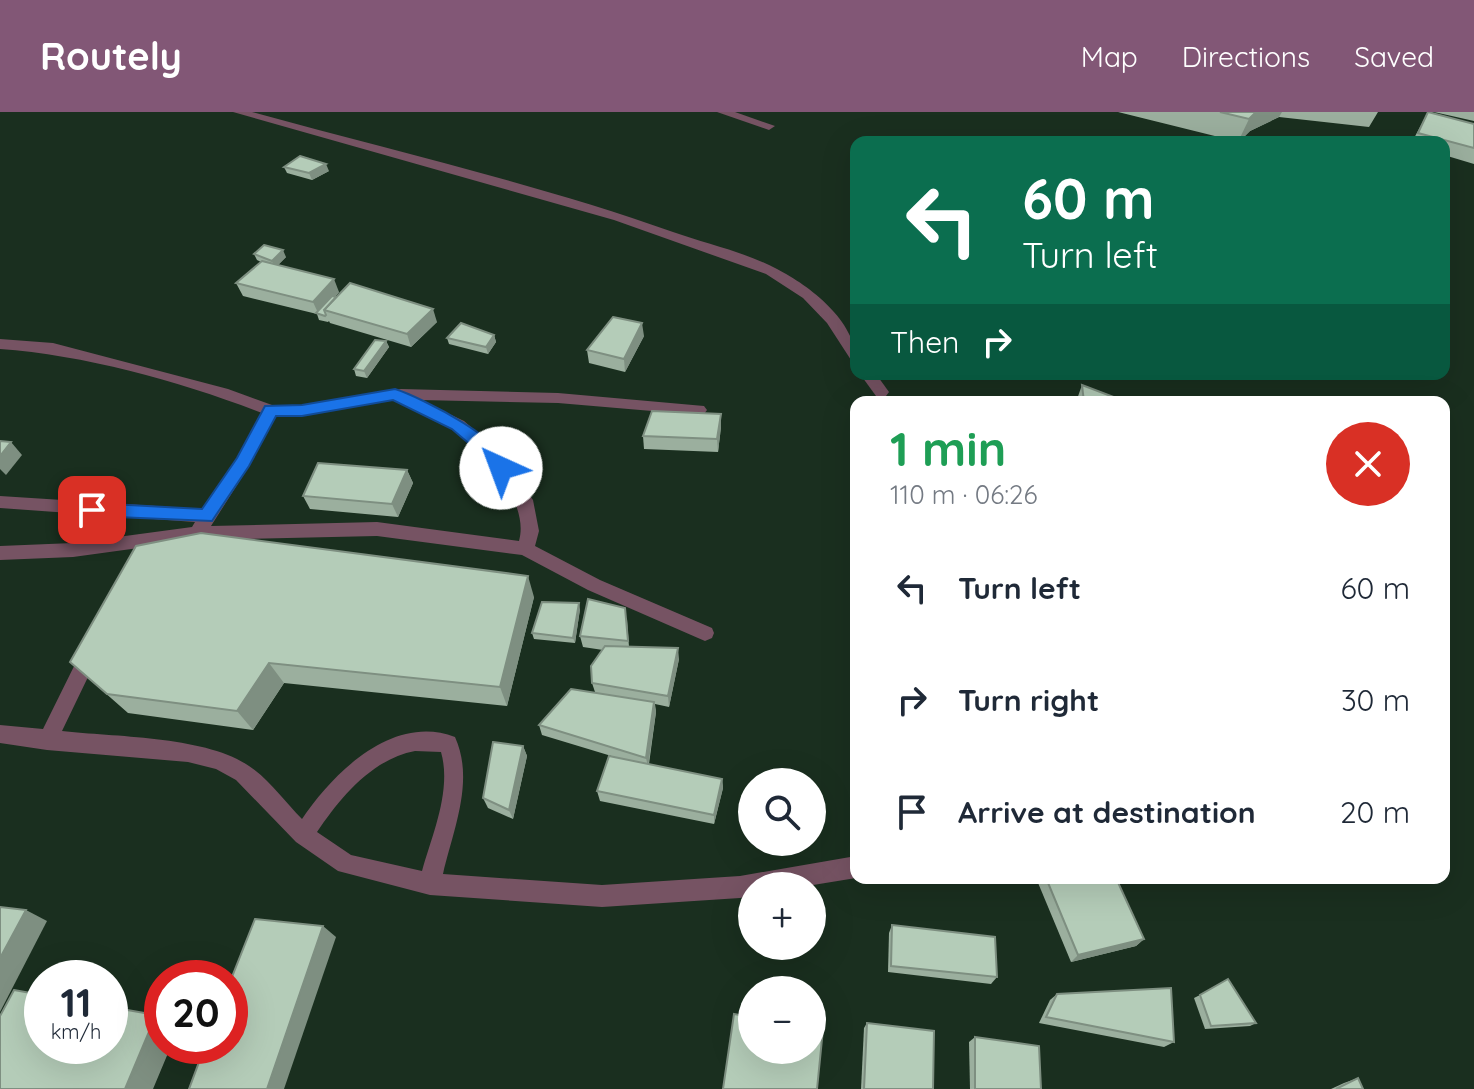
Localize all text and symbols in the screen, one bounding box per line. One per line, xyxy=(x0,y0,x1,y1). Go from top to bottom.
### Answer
text: Routely xyxy=(40,32,182,80)
text: Map xyxy=(1081,39,1138,74)
text: Directions xyxy=(1182,39,1310,74)
text: Saved xyxy=(1354,39,1434,74)
text: 60 m xyxy=(1022,163,1155,233)
icon: left xyxy=(890,168,994,272)
text: Turn left xyxy=(1022,232,1158,277)
icon: right xyxy=(975,320,1019,364)
text: Then xyxy=(890,323,959,361)
text: 1 min xyxy=(890,418,1006,478)
button: close xyxy=(1326,422,1410,506)
position arrow xyxy=(459,426,543,510)
pin xyxy=(58,476,126,544)
text: 110 m · 06:26 xyxy=(890,478,1038,511)
icon: arrive xyxy=(70,488,114,532)
icon: left xyxy=(890,566,934,610)
text: Turn left xyxy=(958,569,1081,607)
text: 60 m xyxy=(1340,569,1410,607)
icon: right xyxy=(890,678,934,722)
text: Turn right xyxy=(958,681,1099,719)
text: 30 m xyxy=(1341,681,1410,719)
map controls xyxy=(738,768,826,1064)
button: search xyxy=(738,768,826,856)
icon: arrive xyxy=(890,790,934,834)
text: Arrive at destination xyxy=(958,793,1256,831)
text: 20 m xyxy=(1340,793,1410,831)
button: + xyxy=(738,872,826,960)
speed limit sign: 20 xyxy=(144,960,248,1064)
button: − xyxy=(738,976,826,1064)
text: 11 xyxy=(60,977,92,1027)
text: km/h xyxy=(51,1019,101,1044)

